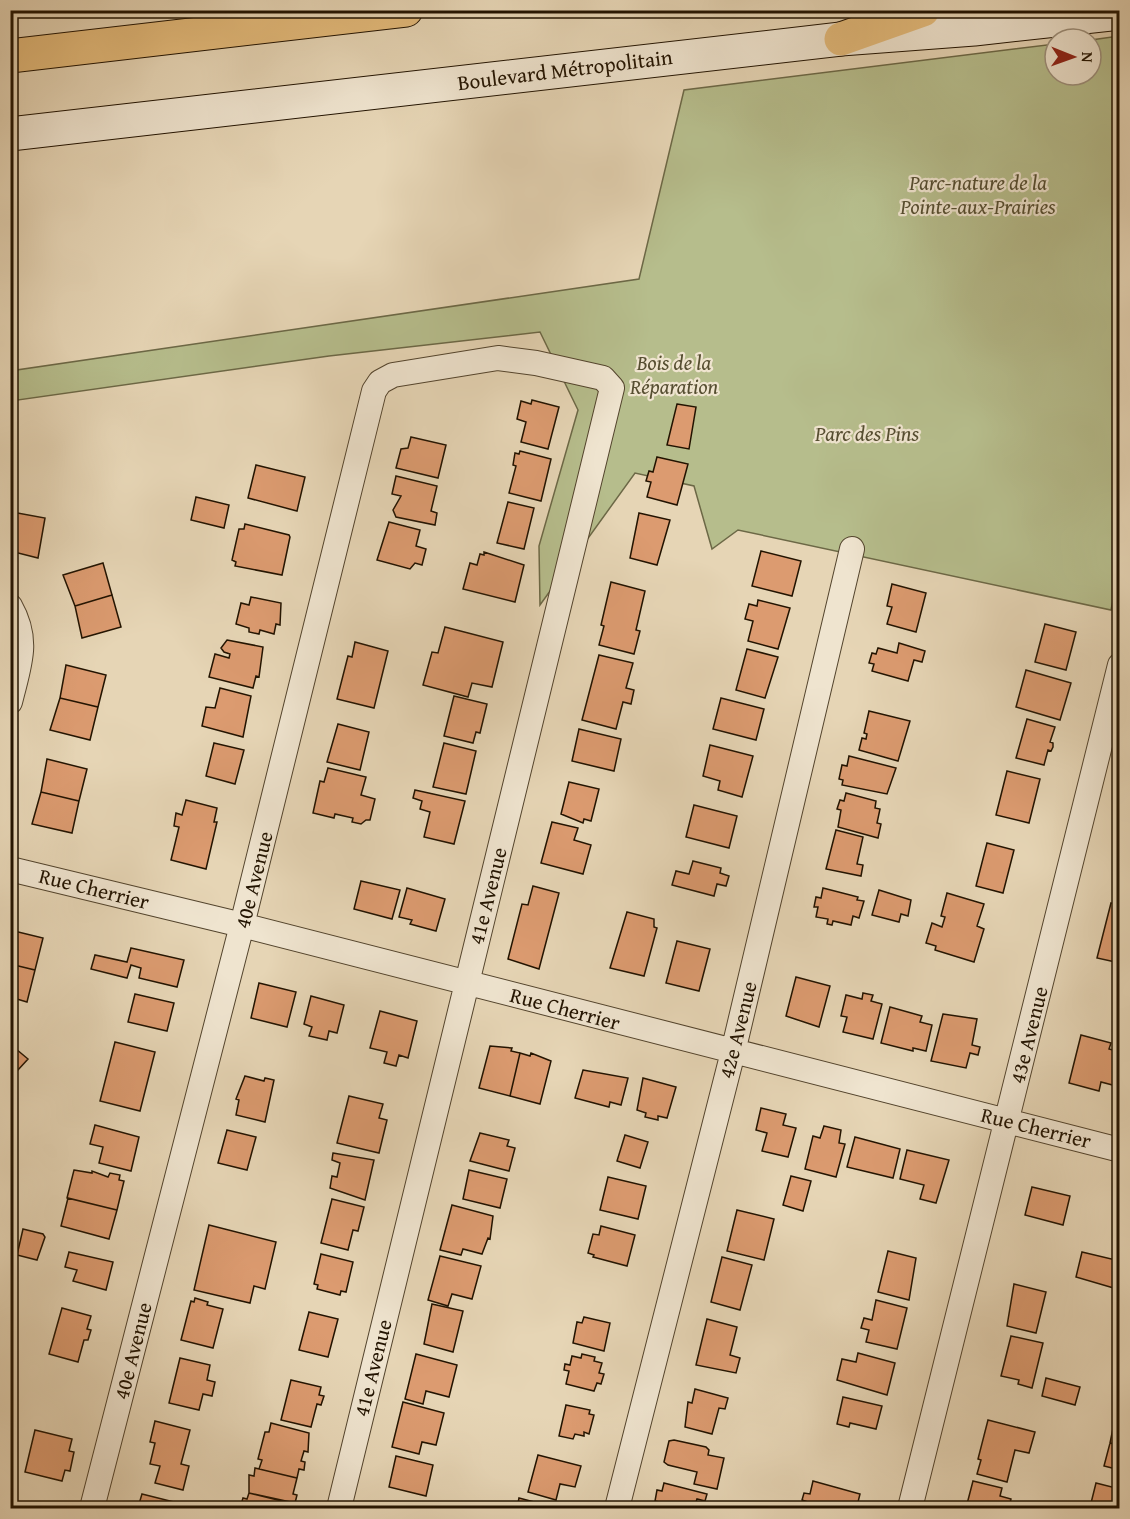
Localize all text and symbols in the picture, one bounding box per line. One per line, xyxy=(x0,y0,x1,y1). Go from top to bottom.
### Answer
north arrow xyxy=(1043,27,1103,87)
street label: Boulevard Métropolitain xyxy=(456,41,674,98)
text: N xyxy=(1076,52,1100,63)
park label: Parc-nature de la Pointe-aux-Prairies xyxy=(899,167,1056,222)
park label: Bois de la Réparation xyxy=(629,347,718,402)
park label: Parc des Pins xyxy=(814,418,919,449)
street label: 40e Avenue xyxy=(226,828,281,932)
street label: 41e Avenue xyxy=(460,844,515,948)
street label: Rue Cherrier xyxy=(36,860,153,917)
street label: 42e Avenue xyxy=(710,978,765,1082)
street label: Rue Cherrier xyxy=(507,979,624,1038)
street label: 43e Avenue xyxy=(1001,983,1056,1087)
street label: Rue Cherrier xyxy=(978,1099,1095,1156)
street label: 40e Avenue xyxy=(105,1299,160,1403)
street label: 41e Avenue xyxy=(345,1316,400,1420)

